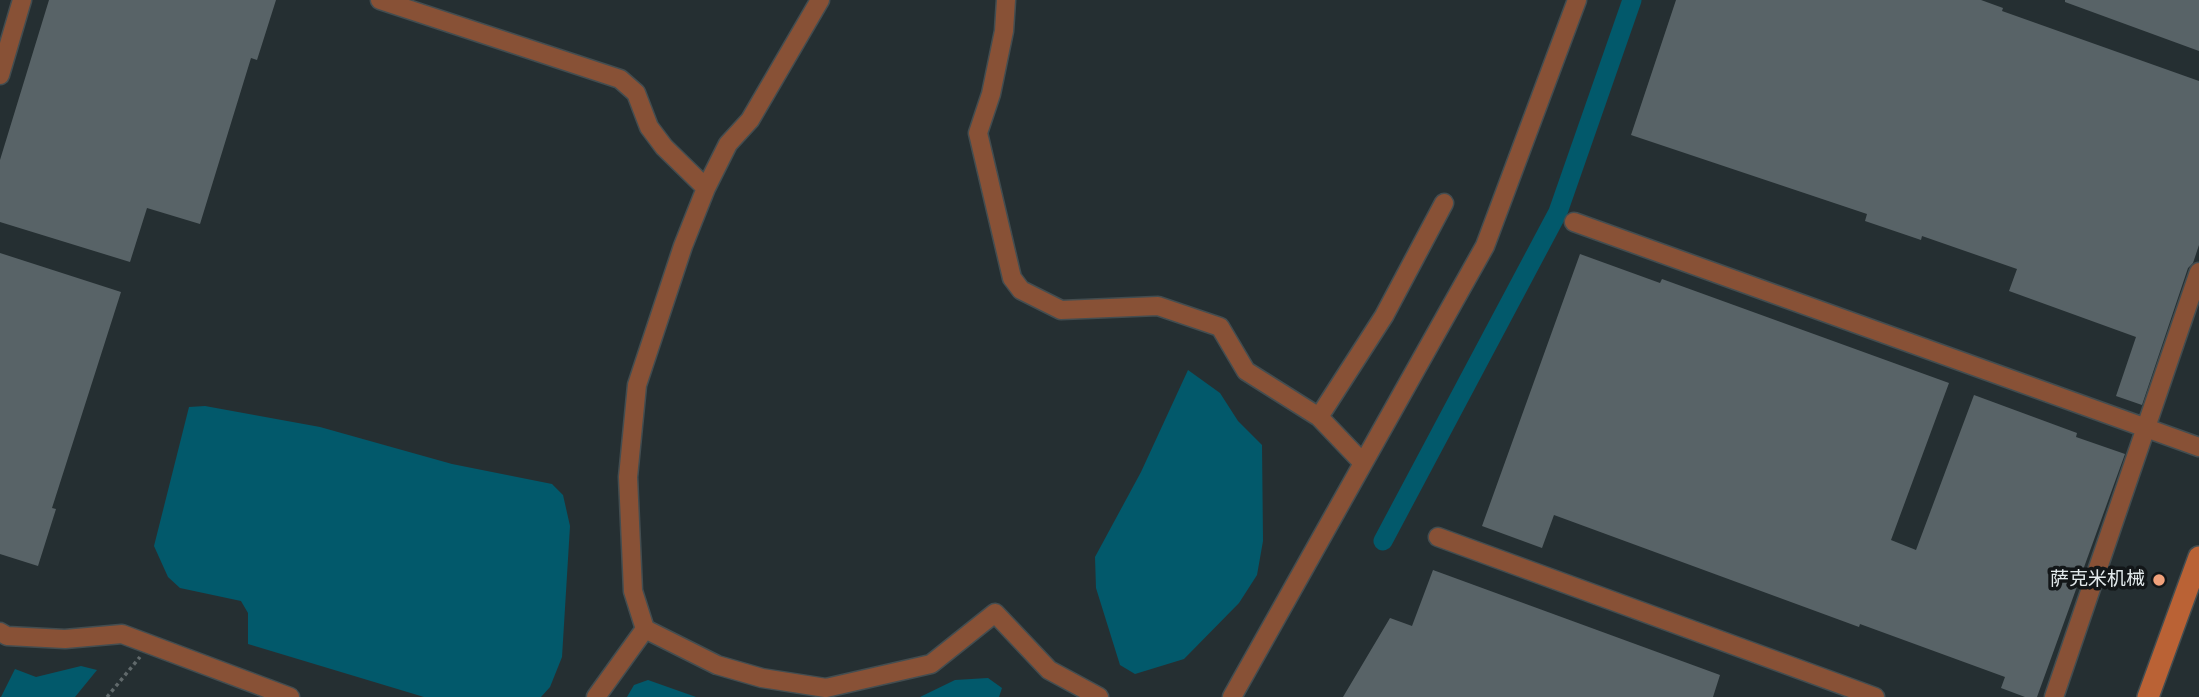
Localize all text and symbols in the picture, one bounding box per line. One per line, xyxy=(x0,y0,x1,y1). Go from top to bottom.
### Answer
place label: 萨克米机械 xyxy=(2050,569,2145,591)
marker: 萨克米机械 xyxy=(2151,572,2167,588)

